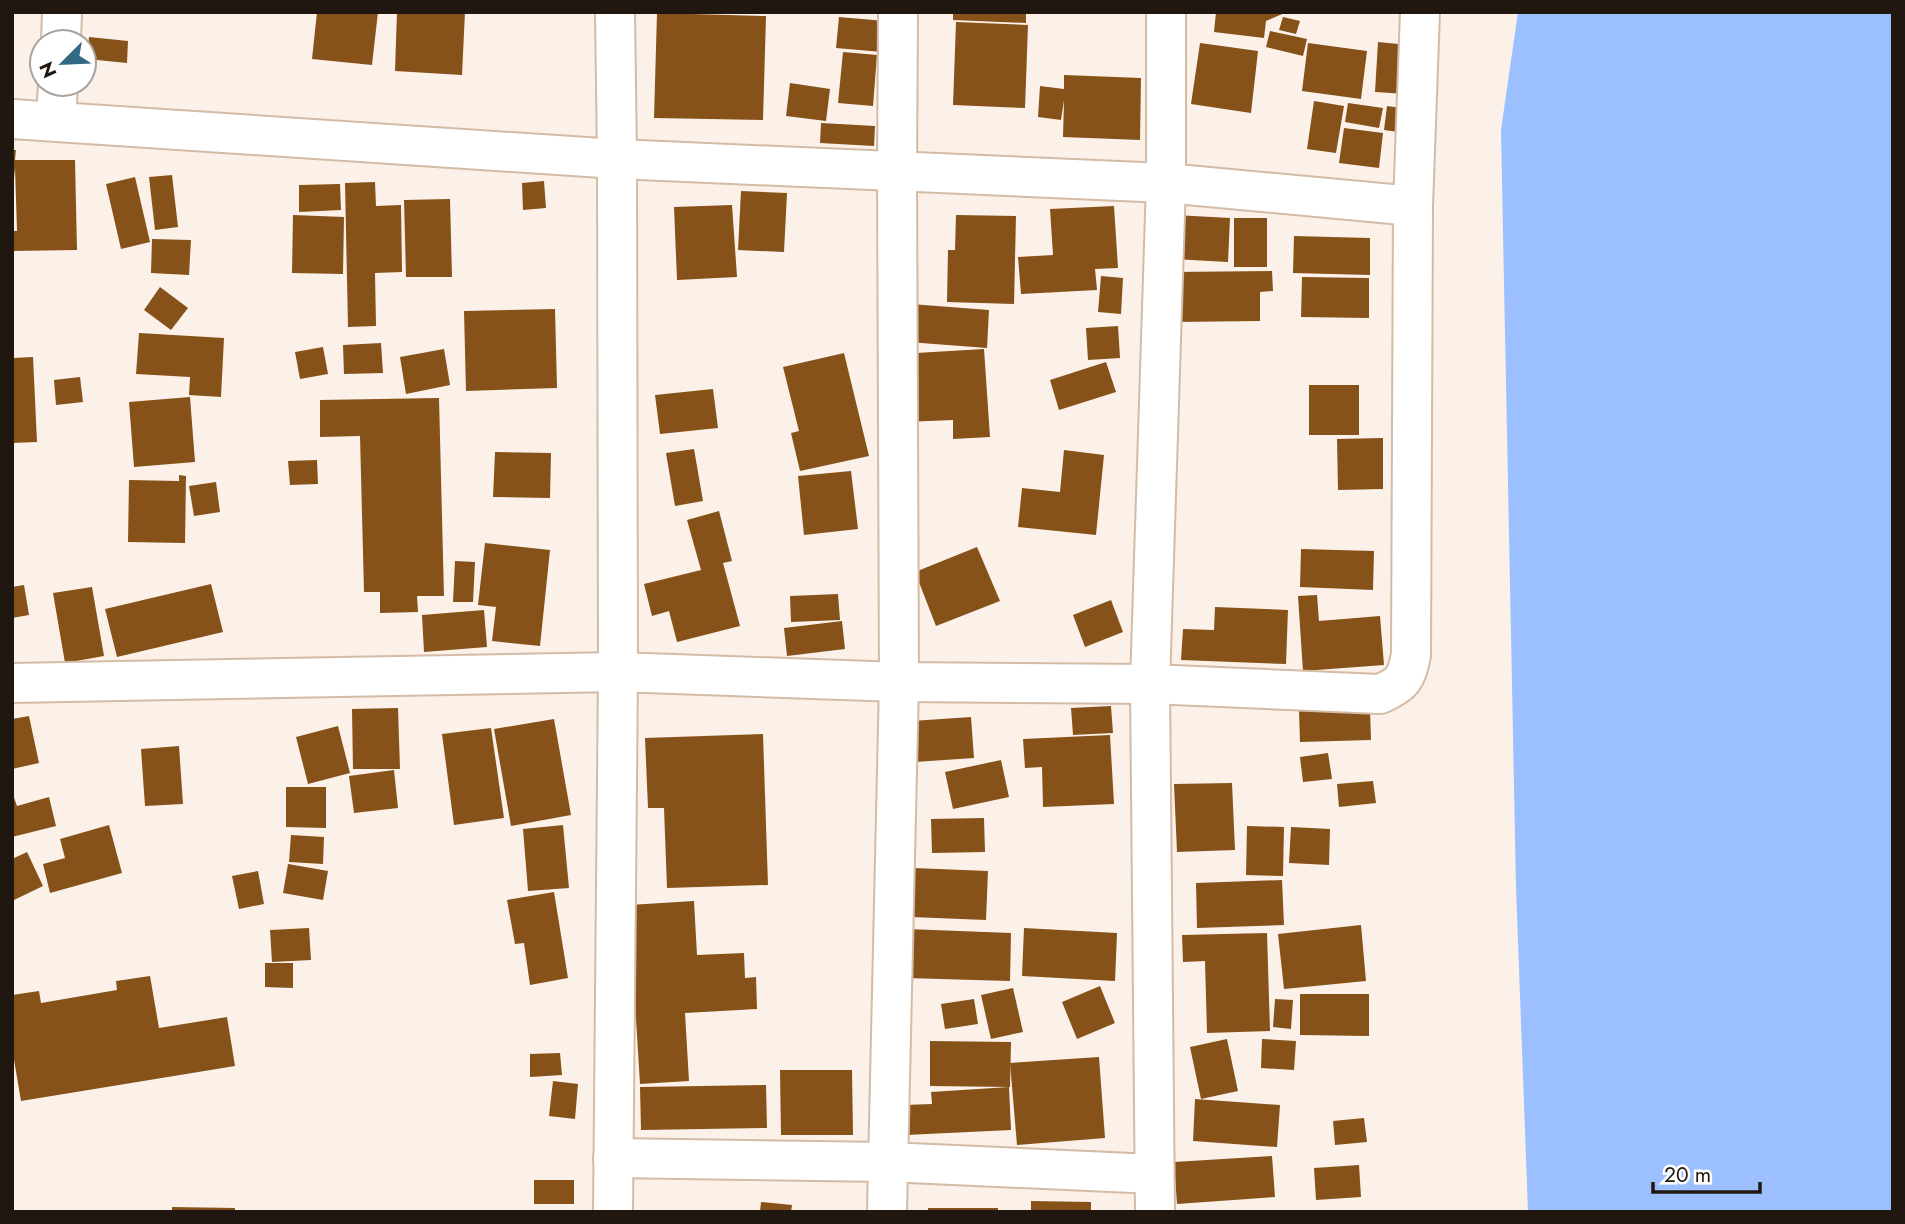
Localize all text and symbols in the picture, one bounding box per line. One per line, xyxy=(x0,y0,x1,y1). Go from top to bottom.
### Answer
north arrow xyxy=(28,28,98,98)
text: N xyxy=(33,57,63,82)
scale bar xyxy=(1653,1150,1760,1194)
text: 20 m xyxy=(1664,1160,1711,1190)

